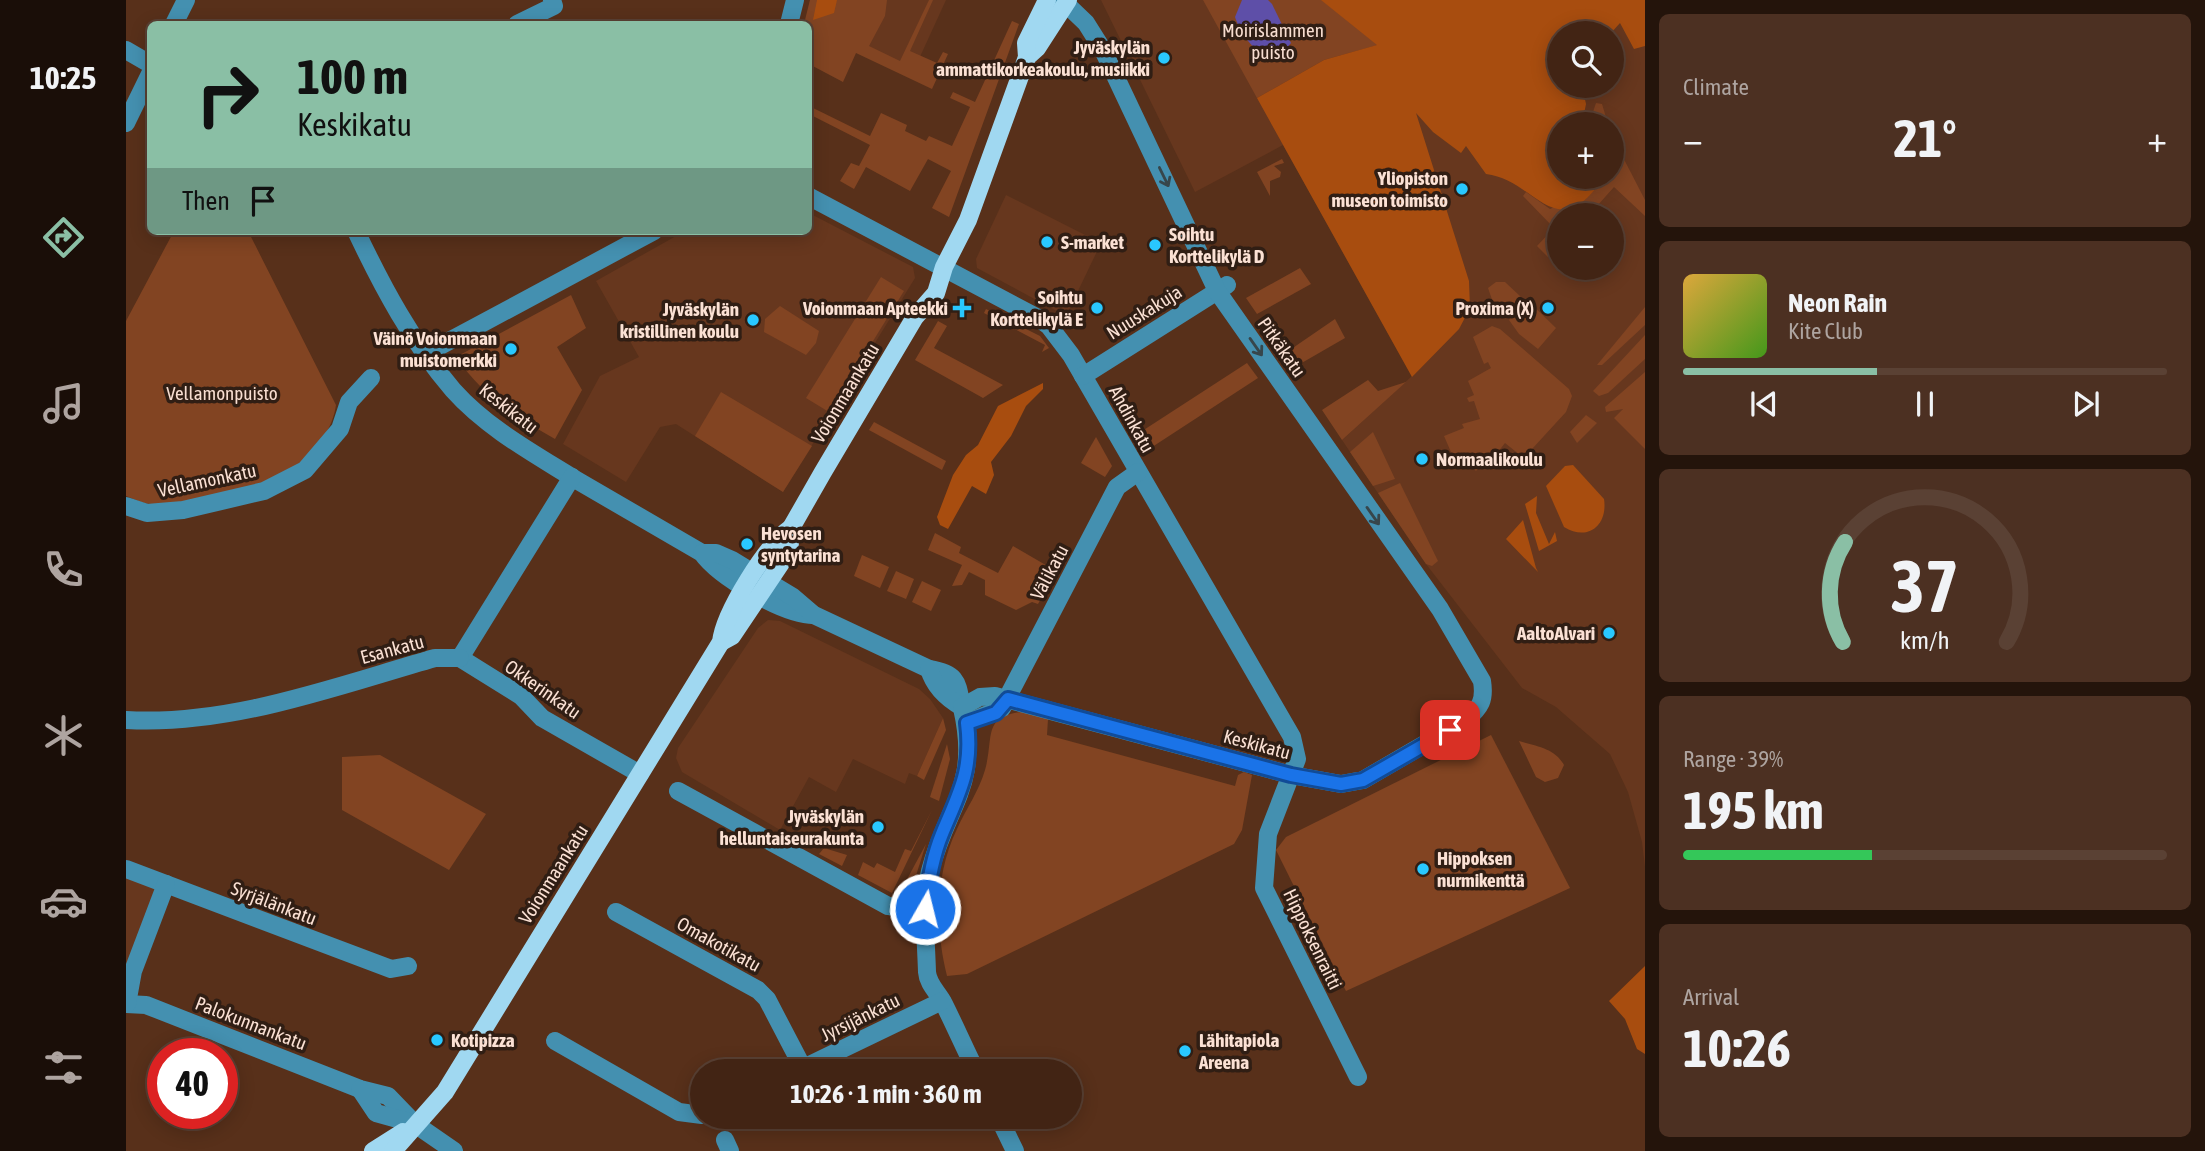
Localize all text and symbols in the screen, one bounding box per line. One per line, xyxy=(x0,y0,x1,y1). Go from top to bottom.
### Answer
park label: Moirislammen puisto xyxy=(1222,19,1324,63)
map controls xyxy=(1547,21,1624,280)
button: search xyxy=(1547,21,1624,98)
place label: Jyväskylän ammattikorkeakoulu, musiikki xyxy=(936,36,1150,80)
text: 100 m xyxy=(297,48,408,104)
icon: right xyxy=(182,49,273,140)
marker: Jyväskylän ammattikorkeakoulu, musiikki xyxy=(1156,50,1172,66)
text: 10:25 xyxy=(30,59,96,96)
text: Climate xyxy=(1683,74,1749,100)
text: Keskikatu xyxy=(297,106,412,143)
text: 21° xyxy=(1893,108,1957,168)
button: + xyxy=(1547,112,1624,189)
text: − xyxy=(1683,117,1703,160)
text: + xyxy=(2147,117,2167,160)
one-way arrow xyxy=(1158,166,1172,187)
place label: Yliopiston museon toimisto xyxy=(1332,167,1448,211)
marker: Yliopiston museon toimisto xyxy=(1454,181,1470,197)
icon: arrive xyxy=(244,182,282,220)
text: Then xyxy=(182,186,230,216)
button: − xyxy=(1547,203,1624,280)
icon: directions xyxy=(39,213,88,262)
place label: Soihtu Korttelikylä D xyxy=(1169,223,1265,267)
place label: S-market xyxy=(1061,231,1124,253)
marker: S-market xyxy=(1039,234,1055,250)
marker: Soihtu Korttelikylä D xyxy=(1147,237,1163,253)
street label: Nuuskakuja xyxy=(1102,280,1186,344)
place label: Soihtu Korttelikylä E xyxy=(990,286,1083,330)
text: Neon Rain xyxy=(1788,288,1887,318)
place label: Voionmaan Apteekki xyxy=(802,297,948,319)
place label: Proxima (X) xyxy=(1456,297,1534,319)
place label: Jyväskylän kristillinen koulu xyxy=(620,298,739,342)
marker: Voionmaan Apteekki xyxy=(954,300,970,316)
marker: Soihtu Korttelikylä E xyxy=(1089,300,1105,316)
marker: Proxima (X) xyxy=(1540,300,1556,316)
marker: Jyväskylän kristillinen koulu xyxy=(745,312,761,328)
street label: Pitkäkatu xyxy=(1254,313,1310,381)
text: Kite Club xyxy=(1788,318,1863,344)
place label: Väinö Voionmaan muistomerkki xyxy=(373,327,497,371)
one-way arrow xyxy=(1249,337,1263,356)
street label: Voionmaankatu xyxy=(807,339,883,447)
marker: Väinö Voionmaan muistomerkki xyxy=(503,341,519,357)
street label: Keskikatu xyxy=(475,378,543,438)
icon: music xyxy=(39,379,88,428)
park label: Vellamonpuisto xyxy=(166,382,278,404)
street label: Ahdinkatu xyxy=(1105,382,1159,456)
icon: previous xyxy=(1745,385,1783,423)
icon: pause xyxy=(1906,385,1944,423)
icon: next xyxy=(2067,385,2105,423)
place label: Normaalikoulu xyxy=(1436,448,1543,470)
marker: Normaalikoulu xyxy=(1414,451,1430,467)
street label: Vellamonkatu xyxy=(156,459,258,501)
one-way arrow xyxy=(1366,506,1380,525)
place label: Hevosen syntytarina xyxy=(761,522,841,566)
marker: Hevosen syntytarina xyxy=(739,536,755,552)
street label: Välikatu xyxy=(1025,541,1073,603)
text: 37 xyxy=(1891,544,1959,627)
icon: phone xyxy=(39,545,88,594)
place label: AaltoAlvari xyxy=(1516,622,1595,644)
marker: AaltoAlvari xyxy=(1601,625,1617,641)
text: km/h xyxy=(1900,625,1950,653)
street label: Esankatu xyxy=(358,630,426,668)
street label: Okkerinkatu xyxy=(501,655,585,723)
pin xyxy=(1420,700,1480,760)
icon: climate xyxy=(39,711,88,760)
icon: arrive xyxy=(1431,711,1469,749)
street label: Keskikatu xyxy=(1221,725,1293,763)
text: Range · 39% xyxy=(1683,746,1783,772)
text: 195 km xyxy=(1683,780,1824,840)
place label: Jyväskylän helluntaiseurakunta xyxy=(719,805,864,849)
marker: Jyväskylän helluntaiseurakunta xyxy=(870,819,886,835)
street label: Voionmaankatu xyxy=(514,820,592,928)
place label: Hippoksen nurmikenttä xyxy=(1437,847,1525,891)
marker: Hippoksen nurmikenttä xyxy=(1415,861,1431,877)
position arrow xyxy=(888,872,962,946)
icon: car xyxy=(39,877,88,926)
street label: Syrjälänkatu xyxy=(228,877,320,929)
street label: Hippoksenraitti xyxy=(1279,885,1347,993)
street label: Omakotikatu xyxy=(673,912,765,976)
text: Arrival xyxy=(1683,984,1739,1010)
street label: Jyrsijänkatu xyxy=(817,989,903,1045)
street label: Palokunnankatu xyxy=(192,992,310,1054)
text: 10:26 xyxy=(1683,1018,1791,1078)
place label: Kotipizza xyxy=(451,1029,515,1051)
place label: Lähitapiola Areena xyxy=(1198,1029,1279,1073)
marker: Kotipizza xyxy=(429,1032,445,1048)
speed limit sign: 40 xyxy=(147,1038,238,1129)
icon: filters xyxy=(39,1043,88,1092)
marker: Lähitapiola Areena xyxy=(1177,1043,1193,1059)
text: 10:26 · 1 min · 360 m xyxy=(790,1079,982,1109)

